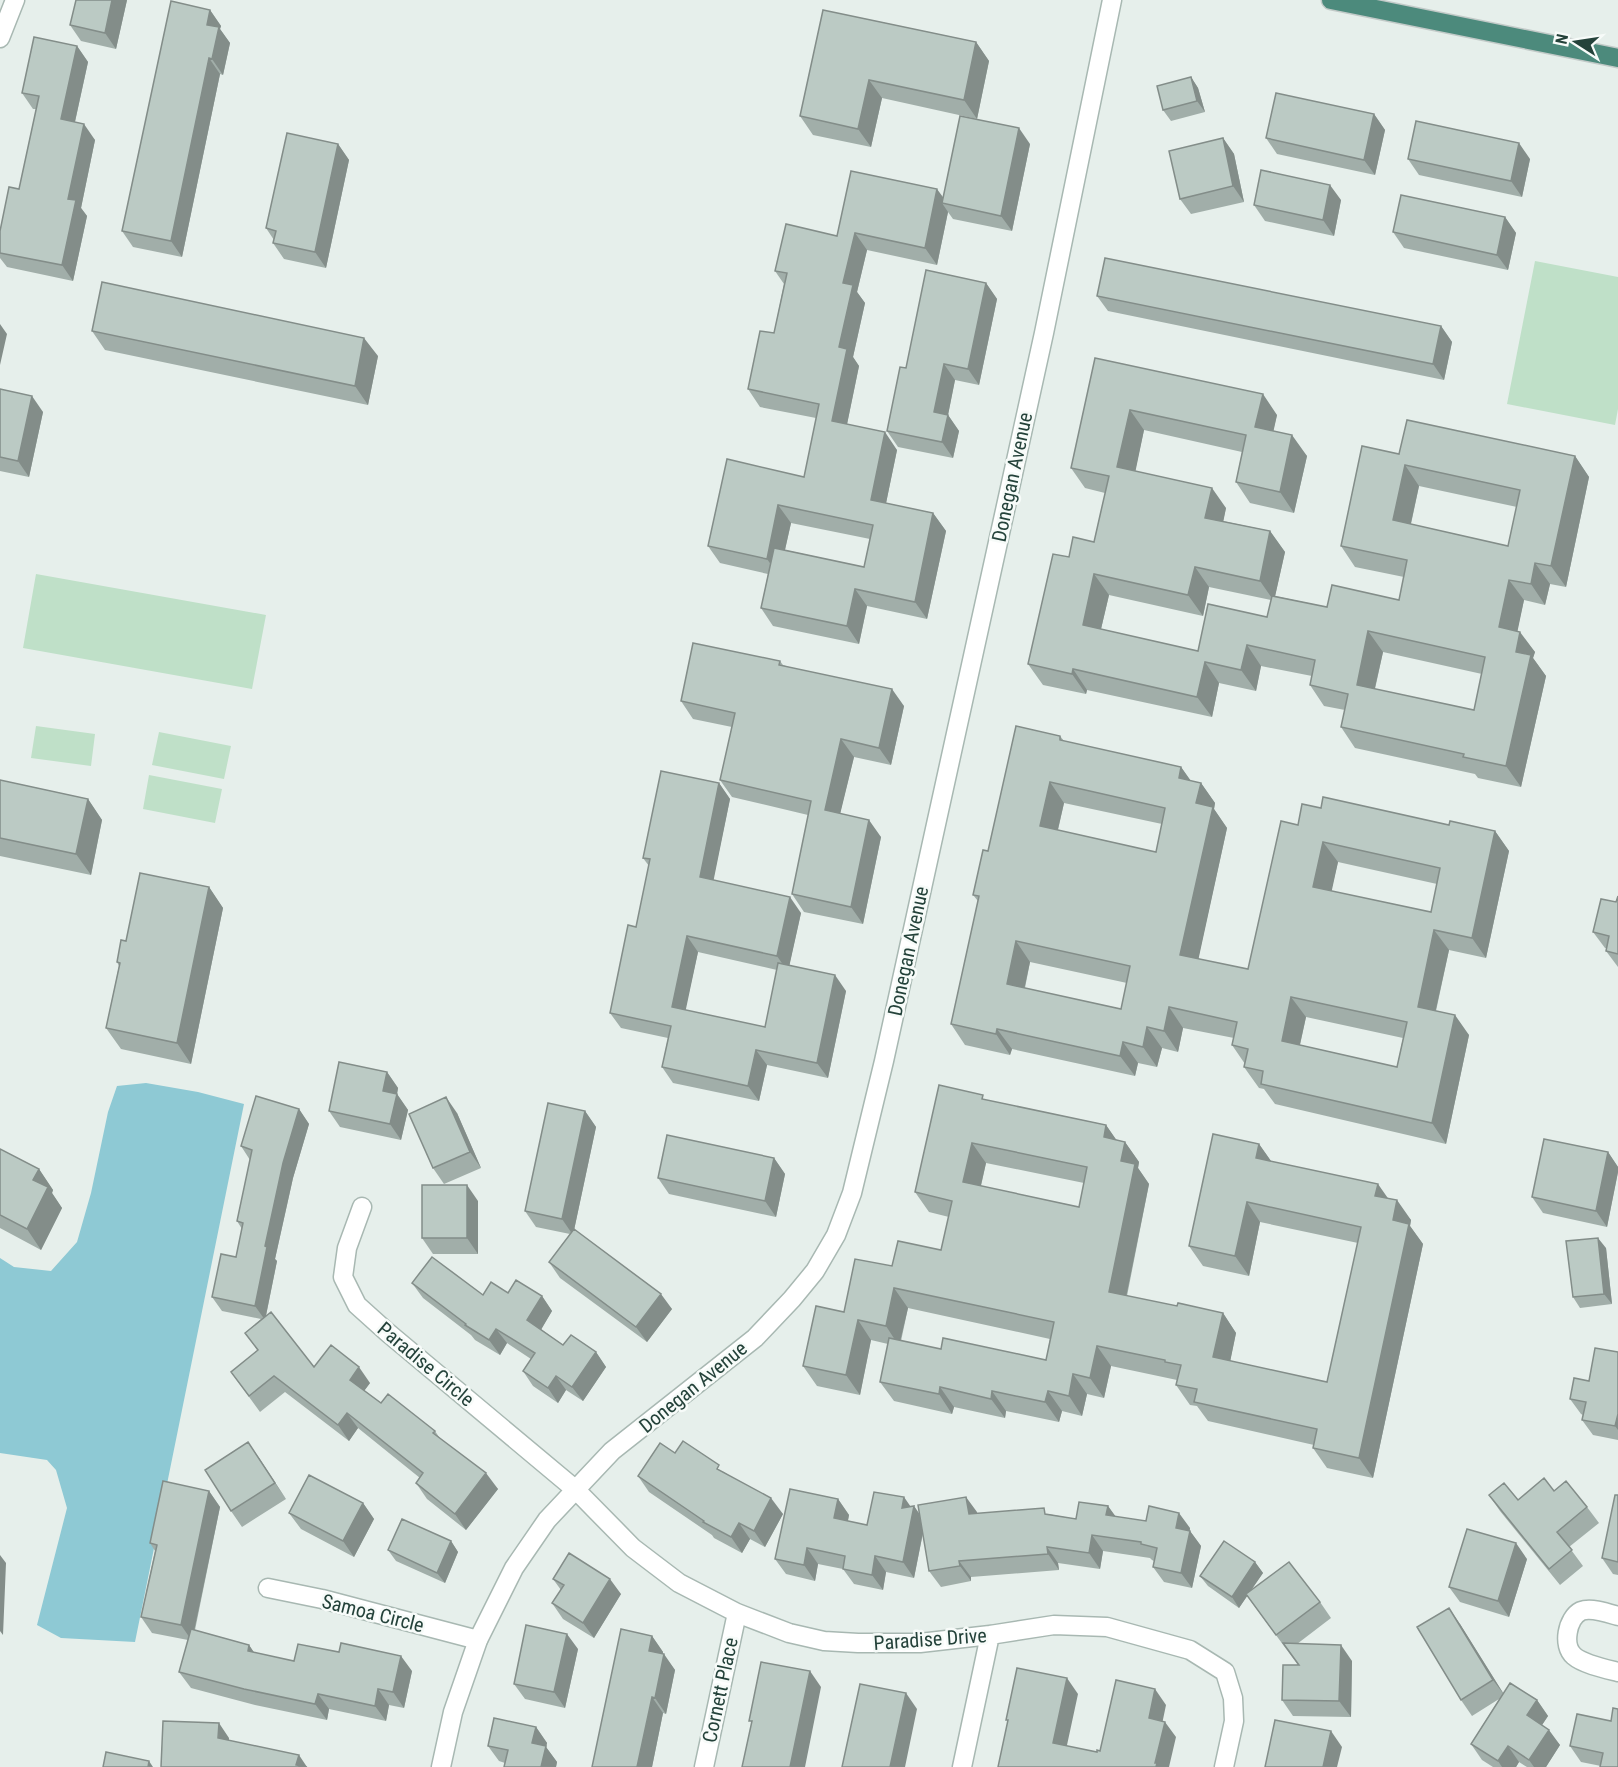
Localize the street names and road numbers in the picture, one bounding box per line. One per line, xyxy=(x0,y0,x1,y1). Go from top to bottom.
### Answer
street label: Donegan Avenue xyxy=(987,410,1037,544)
street label: Donegan Avenue xyxy=(883,884,933,1018)
street label: Paradise Circle xyxy=(373,1317,479,1411)
street label: Donegan Avenue xyxy=(634,1336,752,1438)
street label: Samoa Circle xyxy=(320,1589,426,1637)
street label: Paradise Drive xyxy=(873,1623,987,1655)
street label: Cornett Place xyxy=(697,1635,743,1745)

